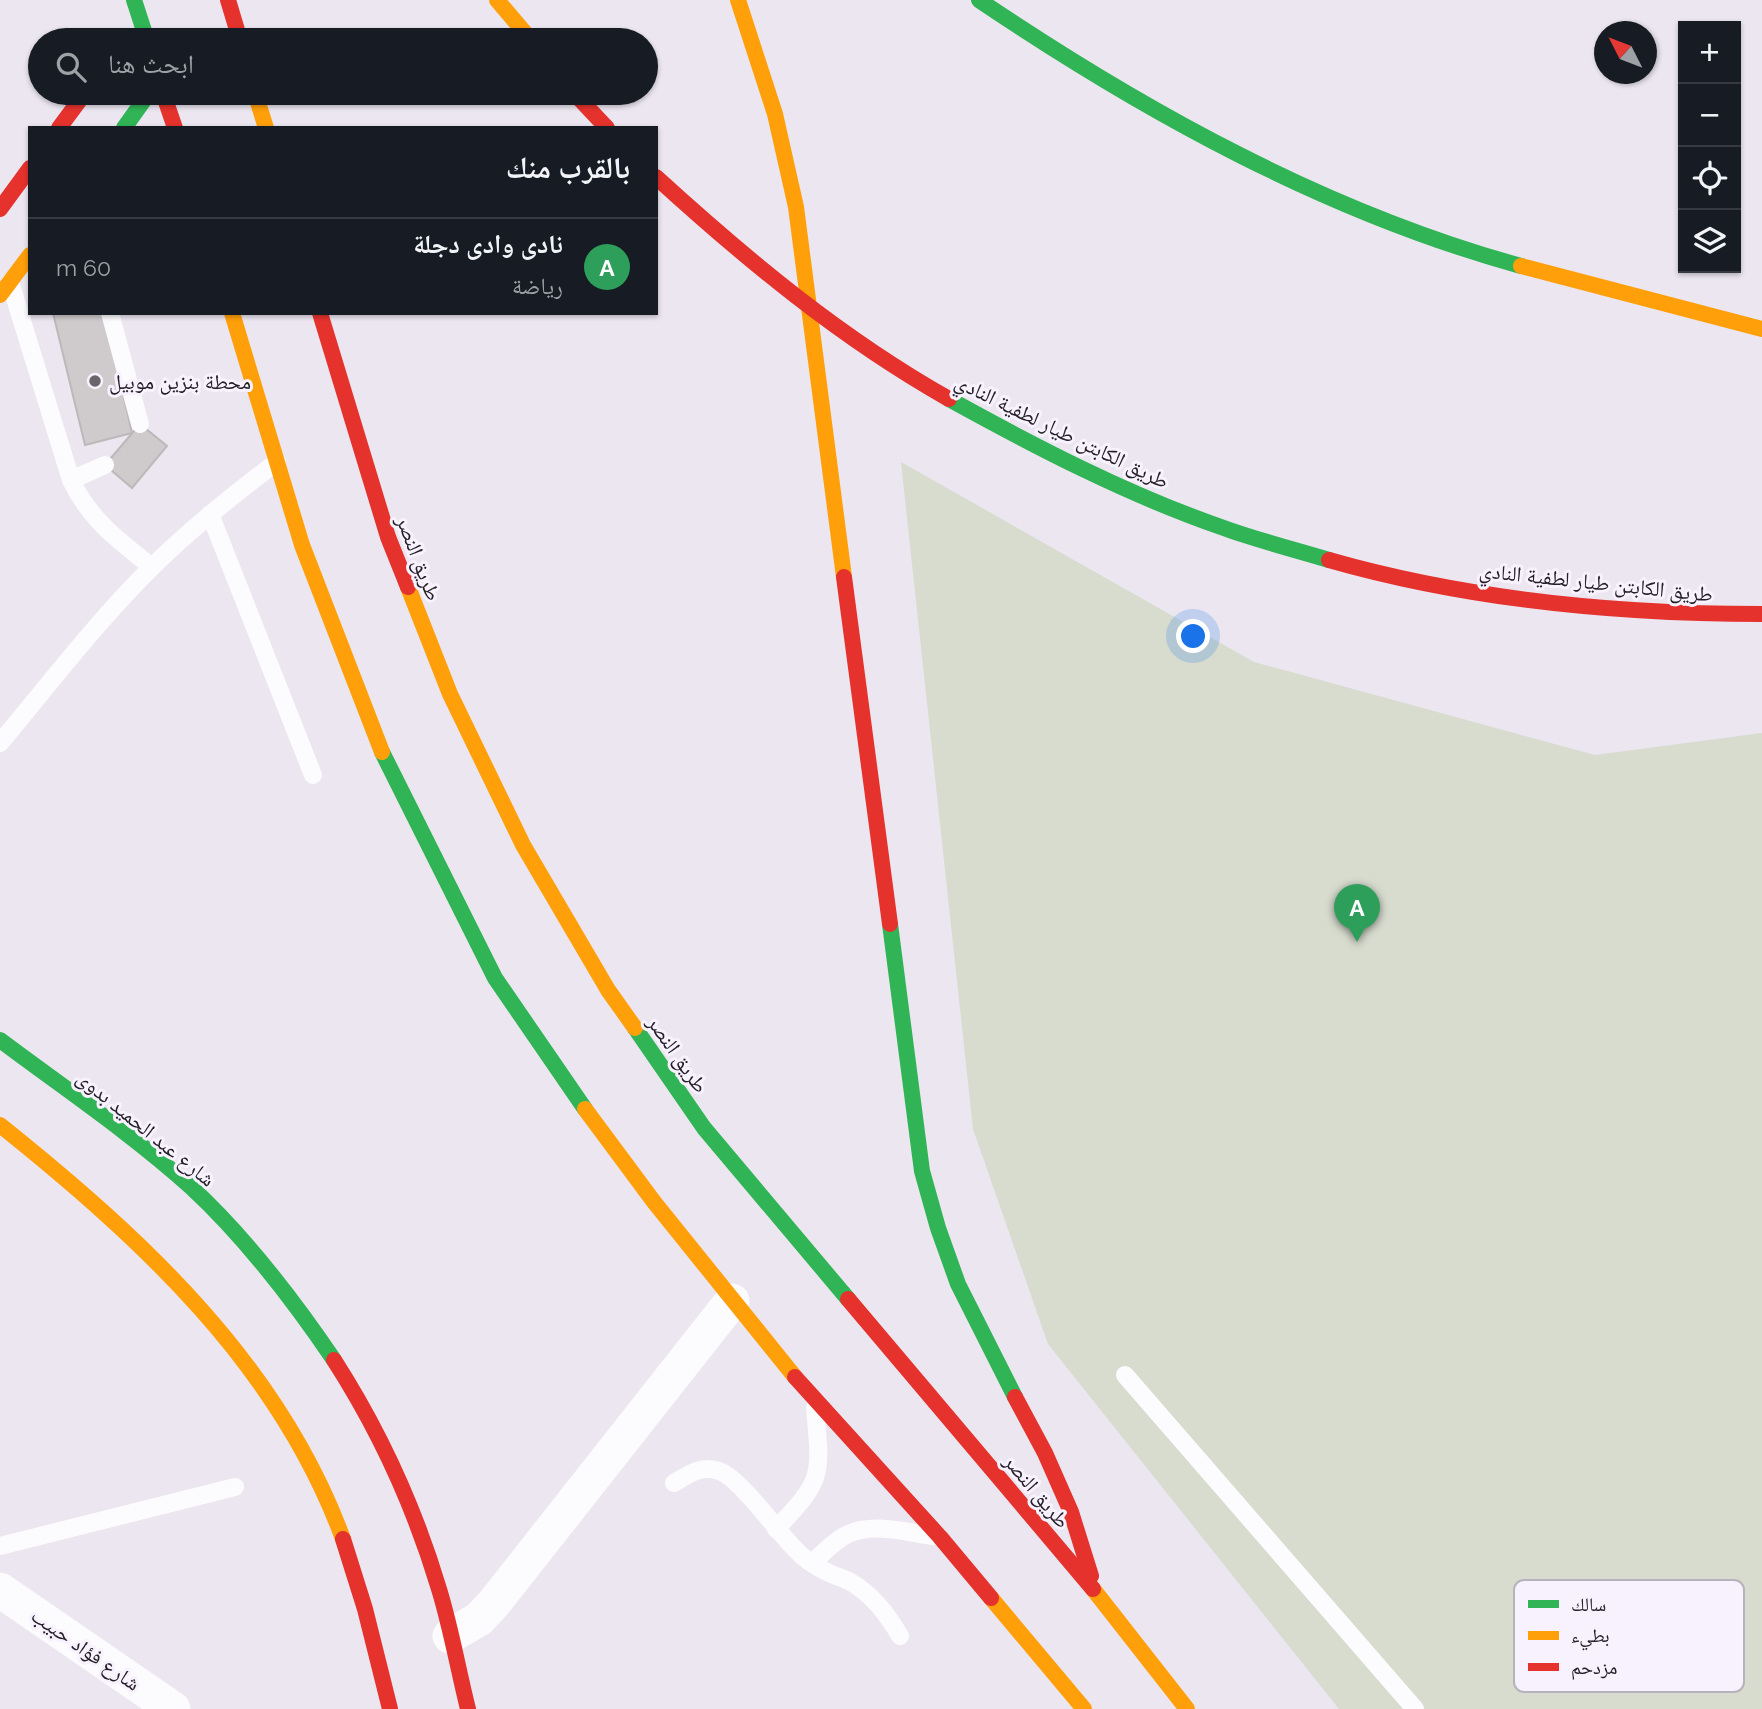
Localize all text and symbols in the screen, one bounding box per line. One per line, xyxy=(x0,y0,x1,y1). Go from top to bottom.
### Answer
north arrow xyxy=(1594,21,1657,84)
map controls xyxy=(1678,21,1741,273)
button: + xyxy=(1678,21,1741,84)
search box xyxy=(28,28,658,105)
icon: search xyxy=(52,48,90,86)
text: ابحث هنا xyxy=(108,49,194,79)
button: − xyxy=(1678,84,1741,147)
button: locate xyxy=(1678,147,1741,210)
text: بالقرب منك xyxy=(506,150,630,185)
button: layers xyxy=(1678,210,1741,273)
text: نادى وادى دجلة xyxy=(413,229,563,259)
text: 60 m xyxy=(56,254,111,281)
text: A xyxy=(599,254,615,281)
text: رياضة xyxy=(512,272,563,299)
street label: طريق الكابتن طيار لطفية النادي xyxy=(949,368,1173,498)
place label: محطة بنزين موبيل xyxy=(109,369,251,395)
marker: محطة بنزين موبيل xyxy=(87,373,103,389)
street label: طريق النصر xyxy=(390,511,447,604)
street label: طريق الكابتن طيار لطفية النادي xyxy=(1478,557,1714,611)
your location xyxy=(1176,619,1210,653)
pin: A xyxy=(1334,884,1380,942)
street label: طريق النصر xyxy=(641,1010,714,1098)
street label: شارع عبد الحميد بدوى xyxy=(71,1065,220,1192)
street label: طريق النصر xyxy=(997,1448,1075,1534)
legend xyxy=(1514,1580,1744,1692)
text: سالك xyxy=(1571,1593,1606,1615)
street label: شارع فؤاد حبيب xyxy=(26,1602,145,1697)
text: بطيء xyxy=(1571,1624,1610,1651)
text: مزدحم xyxy=(1571,1656,1617,1680)

